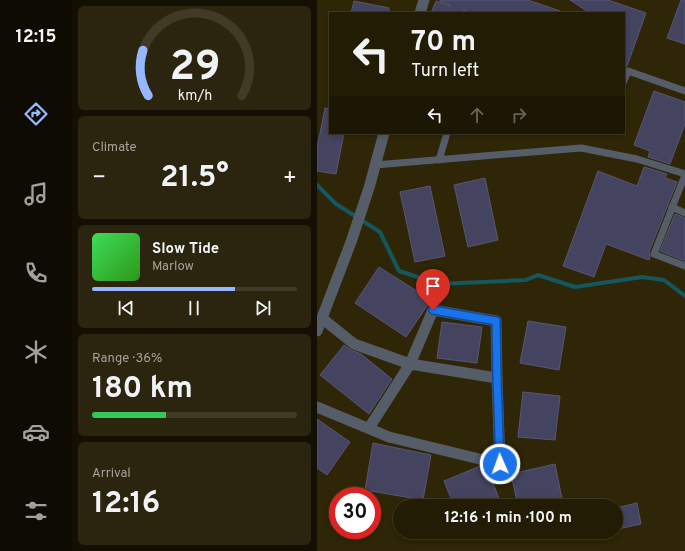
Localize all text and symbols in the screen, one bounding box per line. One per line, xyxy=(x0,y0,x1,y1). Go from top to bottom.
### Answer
text: 70 m xyxy=(411,25,476,61)
text: 12:15 xyxy=(16,26,56,49)
icon: left xyxy=(345,28,397,80)
text: 29 xyxy=(169,42,220,95)
text: Turn left xyxy=(411,60,479,83)
text: km/h xyxy=(177,87,212,105)
icon: directions xyxy=(22,100,50,128)
icon: left xyxy=(424,104,446,126)
icon: ahead xyxy=(466,104,488,126)
icon: right xyxy=(508,104,530,126)
text: Climate xyxy=(92,140,137,156)
text: 21.5° xyxy=(160,160,229,197)
text: − xyxy=(92,165,106,192)
text: + xyxy=(283,165,297,192)
icon: music xyxy=(22,180,50,208)
text: Slow Tide xyxy=(152,240,219,259)
icon: phone xyxy=(22,259,50,287)
text: Marlow xyxy=(152,259,194,275)
pin xyxy=(416,269,450,310)
icon: arrive xyxy=(422,275,444,297)
icon: previous xyxy=(115,297,137,319)
icon: pause xyxy=(183,297,205,319)
icon: next xyxy=(252,297,274,319)
icon: climate xyxy=(22,338,50,366)
text: Range · 36% xyxy=(92,351,162,367)
text: 180 km xyxy=(92,371,193,408)
icon: car xyxy=(22,418,50,446)
position arrow xyxy=(479,443,521,485)
text: Arrival xyxy=(92,466,131,482)
text: 12:16 xyxy=(92,486,160,523)
speed limit sign: 30 xyxy=(329,487,381,539)
icon: filters xyxy=(22,497,50,525)
text: 12:16 · 1 min · 100 m xyxy=(444,509,572,528)

